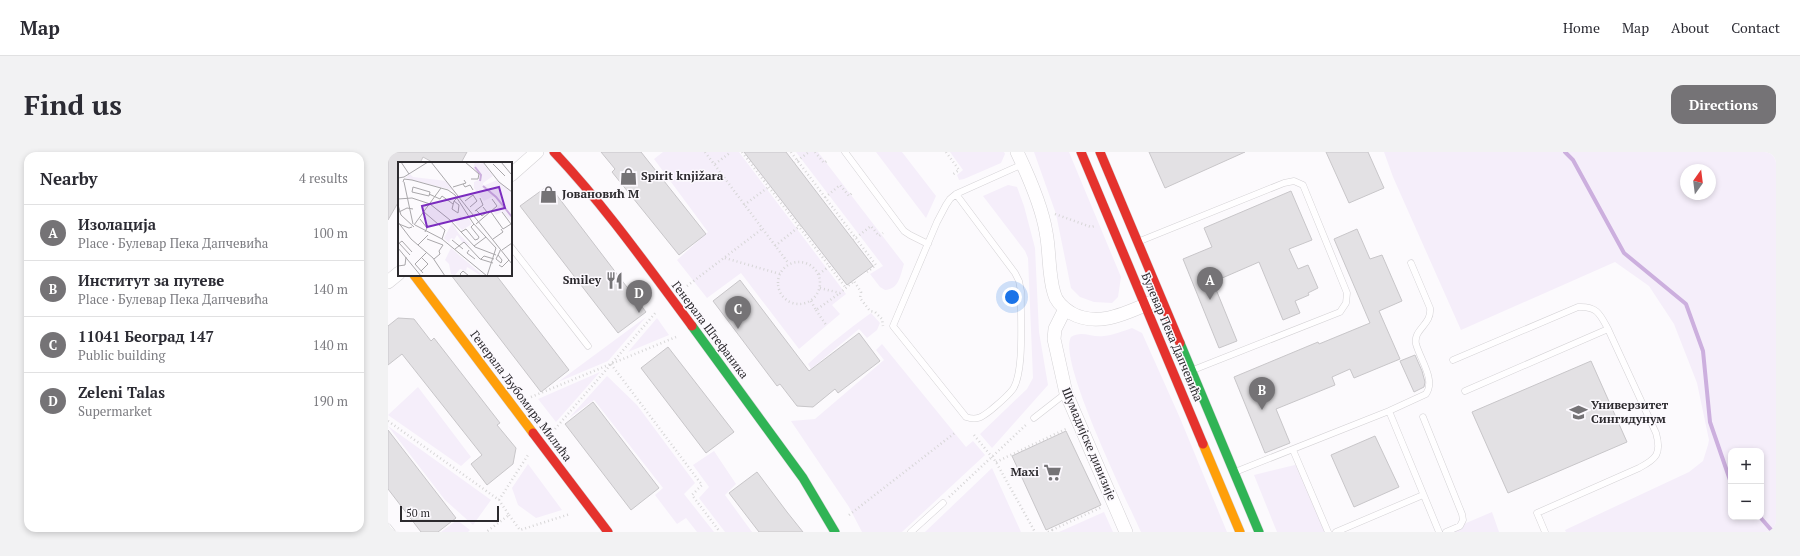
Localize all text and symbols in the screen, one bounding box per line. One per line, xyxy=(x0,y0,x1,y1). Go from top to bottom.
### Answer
text: Map xyxy=(20,15,60,40)
text: Home xyxy=(1563,18,1600,37)
text: Map xyxy=(1622,18,1649,37)
text: About xyxy=(1671,18,1709,37)
text: Contact xyxy=(1731,18,1780,37)
button: Directions xyxy=(1671,85,1776,124)
text: Find us xyxy=(24,86,122,123)
inset map xyxy=(398,162,512,276)
north arrow xyxy=(1680,164,1716,200)
shop icon: Spirit knjižara xyxy=(618,166,638,186)
text: Nearby xyxy=(40,167,98,190)
place label: Spirit knjižara xyxy=(641,168,724,183)
text: 4 results xyxy=(299,169,348,187)
shop icon: Јовановић М xyxy=(539,184,559,204)
place label: Јовановић М xyxy=(562,186,639,201)
text: Изолација xyxy=(78,214,156,234)
text: A xyxy=(48,224,58,242)
text: 100 m xyxy=(313,224,348,242)
text: Place · Булевар Пека Дапчевића xyxy=(78,234,268,252)
pin: A xyxy=(1197,267,1223,300)
text: Институт за путеве xyxy=(78,270,224,290)
restaurant icon: Smiley xyxy=(604,270,624,290)
street label: Булевар Пека Дапчевића xyxy=(1138,270,1206,404)
place label: Smiley xyxy=(563,272,602,287)
street label: Генерала Штефаника xyxy=(669,278,752,381)
text: B xyxy=(49,280,57,298)
text: 140 m xyxy=(313,280,348,298)
pin: D xyxy=(626,280,652,313)
your location xyxy=(1002,287,1022,307)
text: Place · Булевар Пека Дапчевића xyxy=(78,290,268,308)
pin: C xyxy=(725,296,751,329)
text: 11041 Београд 147 xyxy=(78,326,214,346)
street label: Генерала Љубомира Милића xyxy=(467,327,575,464)
text: C xyxy=(49,336,57,354)
text: 140 m xyxy=(313,336,348,354)
text: Public building xyxy=(78,346,165,364)
pin: B xyxy=(1249,377,1275,410)
text: Zeleni Talas xyxy=(78,382,165,402)
street label: Шумадијске дивизије xyxy=(1059,385,1120,502)
text: D xyxy=(48,392,58,410)
text: 190 m xyxy=(313,392,348,410)
place label: Универзитет Сингидунум xyxy=(1591,397,1669,426)
text: Supermarket xyxy=(78,402,152,420)
school or university icon: Универзитет Сингидунум xyxy=(1568,402,1588,422)
map controls xyxy=(1728,448,1764,520)
button: + xyxy=(1728,448,1764,484)
supermarket icon: Maxi xyxy=(1042,462,1062,482)
place label: Maxi xyxy=(1010,464,1039,479)
button: − xyxy=(1728,484,1764,520)
scale bar xyxy=(400,504,499,523)
text: 50 m xyxy=(406,506,430,520)

